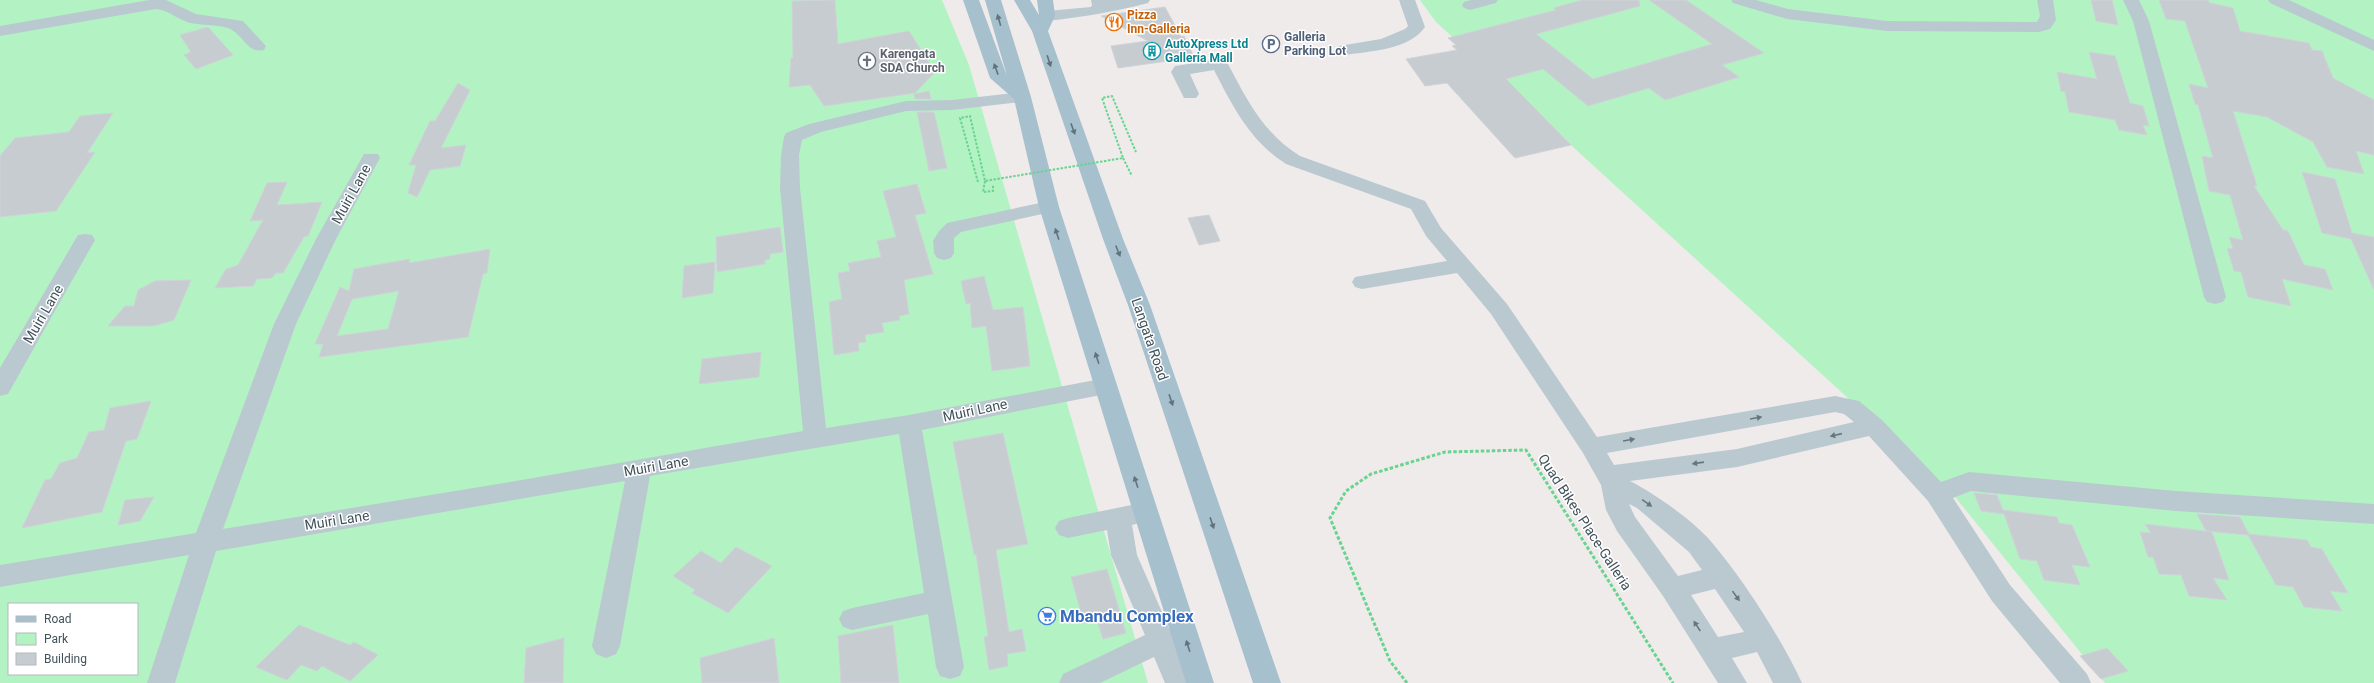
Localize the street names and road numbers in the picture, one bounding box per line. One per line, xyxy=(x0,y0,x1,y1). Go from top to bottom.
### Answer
street label: Muiri Lane xyxy=(328,162,374,226)
street label: Muiri Lane xyxy=(20,282,66,346)
street label: Langata Road xyxy=(1128,296,1172,382)
street label: Muiri Lane xyxy=(941,395,1009,425)
street label: Quad Bikes Place-Galleria xyxy=(1535,451,1635,593)
street label: Muiri Lane xyxy=(622,452,690,480)
street label: Muiri Lane xyxy=(304,507,370,533)

